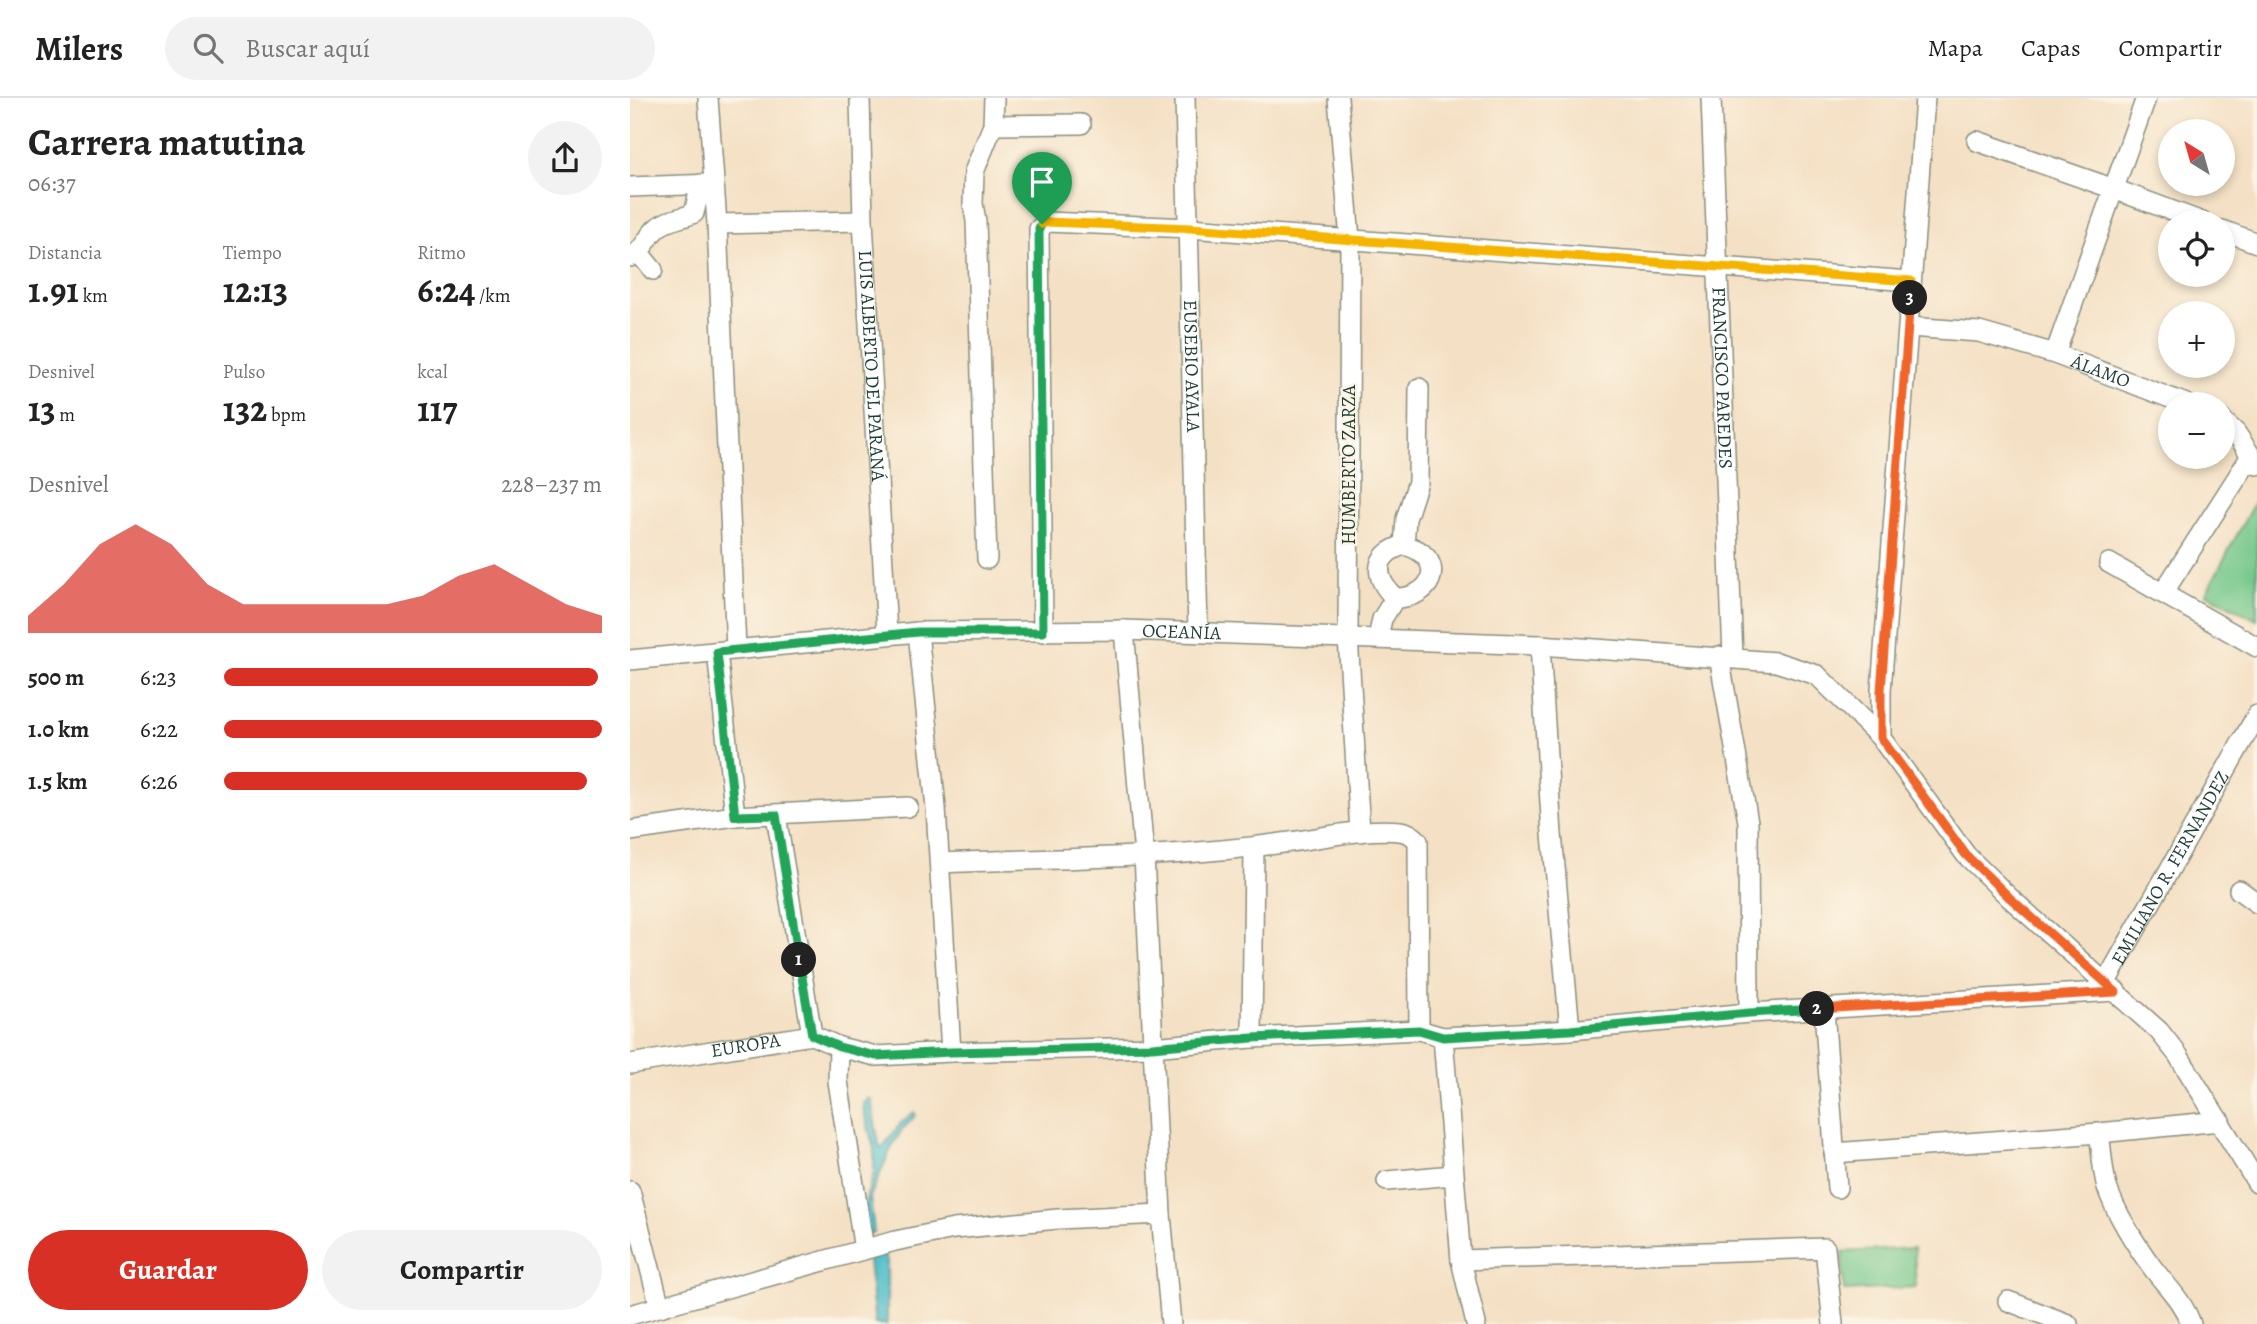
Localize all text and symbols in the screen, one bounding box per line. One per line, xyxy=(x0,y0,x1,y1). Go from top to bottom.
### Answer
search box xyxy=(165,17,655,80)
text: Milers xyxy=(35,26,123,71)
icon: search xyxy=(189,29,227,67)
text: Buscar aquí xyxy=(245,31,370,66)
text: Mapa xyxy=(1928,32,1983,64)
text: Capas xyxy=(2021,32,2081,64)
text: Compartir xyxy=(2119,32,2222,64)
text: Carrera matutina xyxy=(28,116,305,168)
north arrow xyxy=(2158,119,2235,196)
map controls xyxy=(2158,119,2235,469)
button: share xyxy=(528,121,602,195)
pin xyxy=(1012,152,1072,224)
icon: arrive xyxy=(1023,163,1061,201)
text: 06:37 xyxy=(28,168,76,199)
button: locate xyxy=(2158,210,2235,287)
text: Distancia xyxy=(28,240,102,266)
text: Tiempo xyxy=(223,240,282,266)
text: Ritmo xyxy=(417,240,466,266)
street label: LUIS ALBERTO DEL PARANÁ xyxy=(852,249,891,483)
text: 1.91 xyxy=(28,266,79,314)
text: 12:13 xyxy=(223,266,288,314)
text: 6:24 xyxy=(417,266,475,314)
pin: 3 xyxy=(1892,280,1928,316)
text: km xyxy=(79,283,108,309)
text: /km xyxy=(475,283,511,309)
text: 3 xyxy=(1905,284,1914,310)
street label: FRANCISCO PAREDES xyxy=(1705,286,1739,469)
street label: EUSEBIO AYALA xyxy=(1177,299,1206,433)
button: + xyxy=(2158,301,2235,378)
street label: ÁLAMO xyxy=(2066,348,2134,394)
text: Desnivel xyxy=(28,359,95,385)
text: Pulso xyxy=(223,359,265,385)
text: kcal xyxy=(417,359,448,385)
street label: HUMBERTO ZARZA xyxy=(1336,384,1362,545)
text: 13 xyxy=(28,385,56,433)
text: 132 xyxy=(223,385,267,433)
text: 117 xyxy=(417,385,457,433)
button: − xyxy=(2158,392,2235,469)
text: m xyxy=(56,402,75,428)
text: bpm xyxy=(267,402,306,428)
text: Desnivel xyxy=(28,469,109,500)
text: 228–237 m xyxy=(501,469,602,500)
street label: OCEANÍA xyxy=(1142,618,1222,647)
text: 500 m xyxy=(28,662,84,693)
text: 6:23 xyxy=(140,662,177,693)
text: 1.0 km xyxy=(28,714,89,745)
text: 6:22 xyxy=(140,714,178,745)
text: 1.5 km xyxy=(28,766,88,797)
text: 6:26 xyxy=(140,766,178,797)
street label: EMILIANO R. FERNANDEZ xyxy=(2105,766,2236,970)
pin: 1 xyxy=(782,942,816,978)
text: 1 xyxy=(795,946,802,972)
pin: 2 xyxy=(1800,992,1834,1026)
text: 2 xyxy=(1812,995,1821,1021)
street label: EUROPA xyxy=(709,1027,783,1064)
button: Guardar xyxy=(28,1230,308,1310)
button: Compartir xyxy=(322,1230,602,1310)

